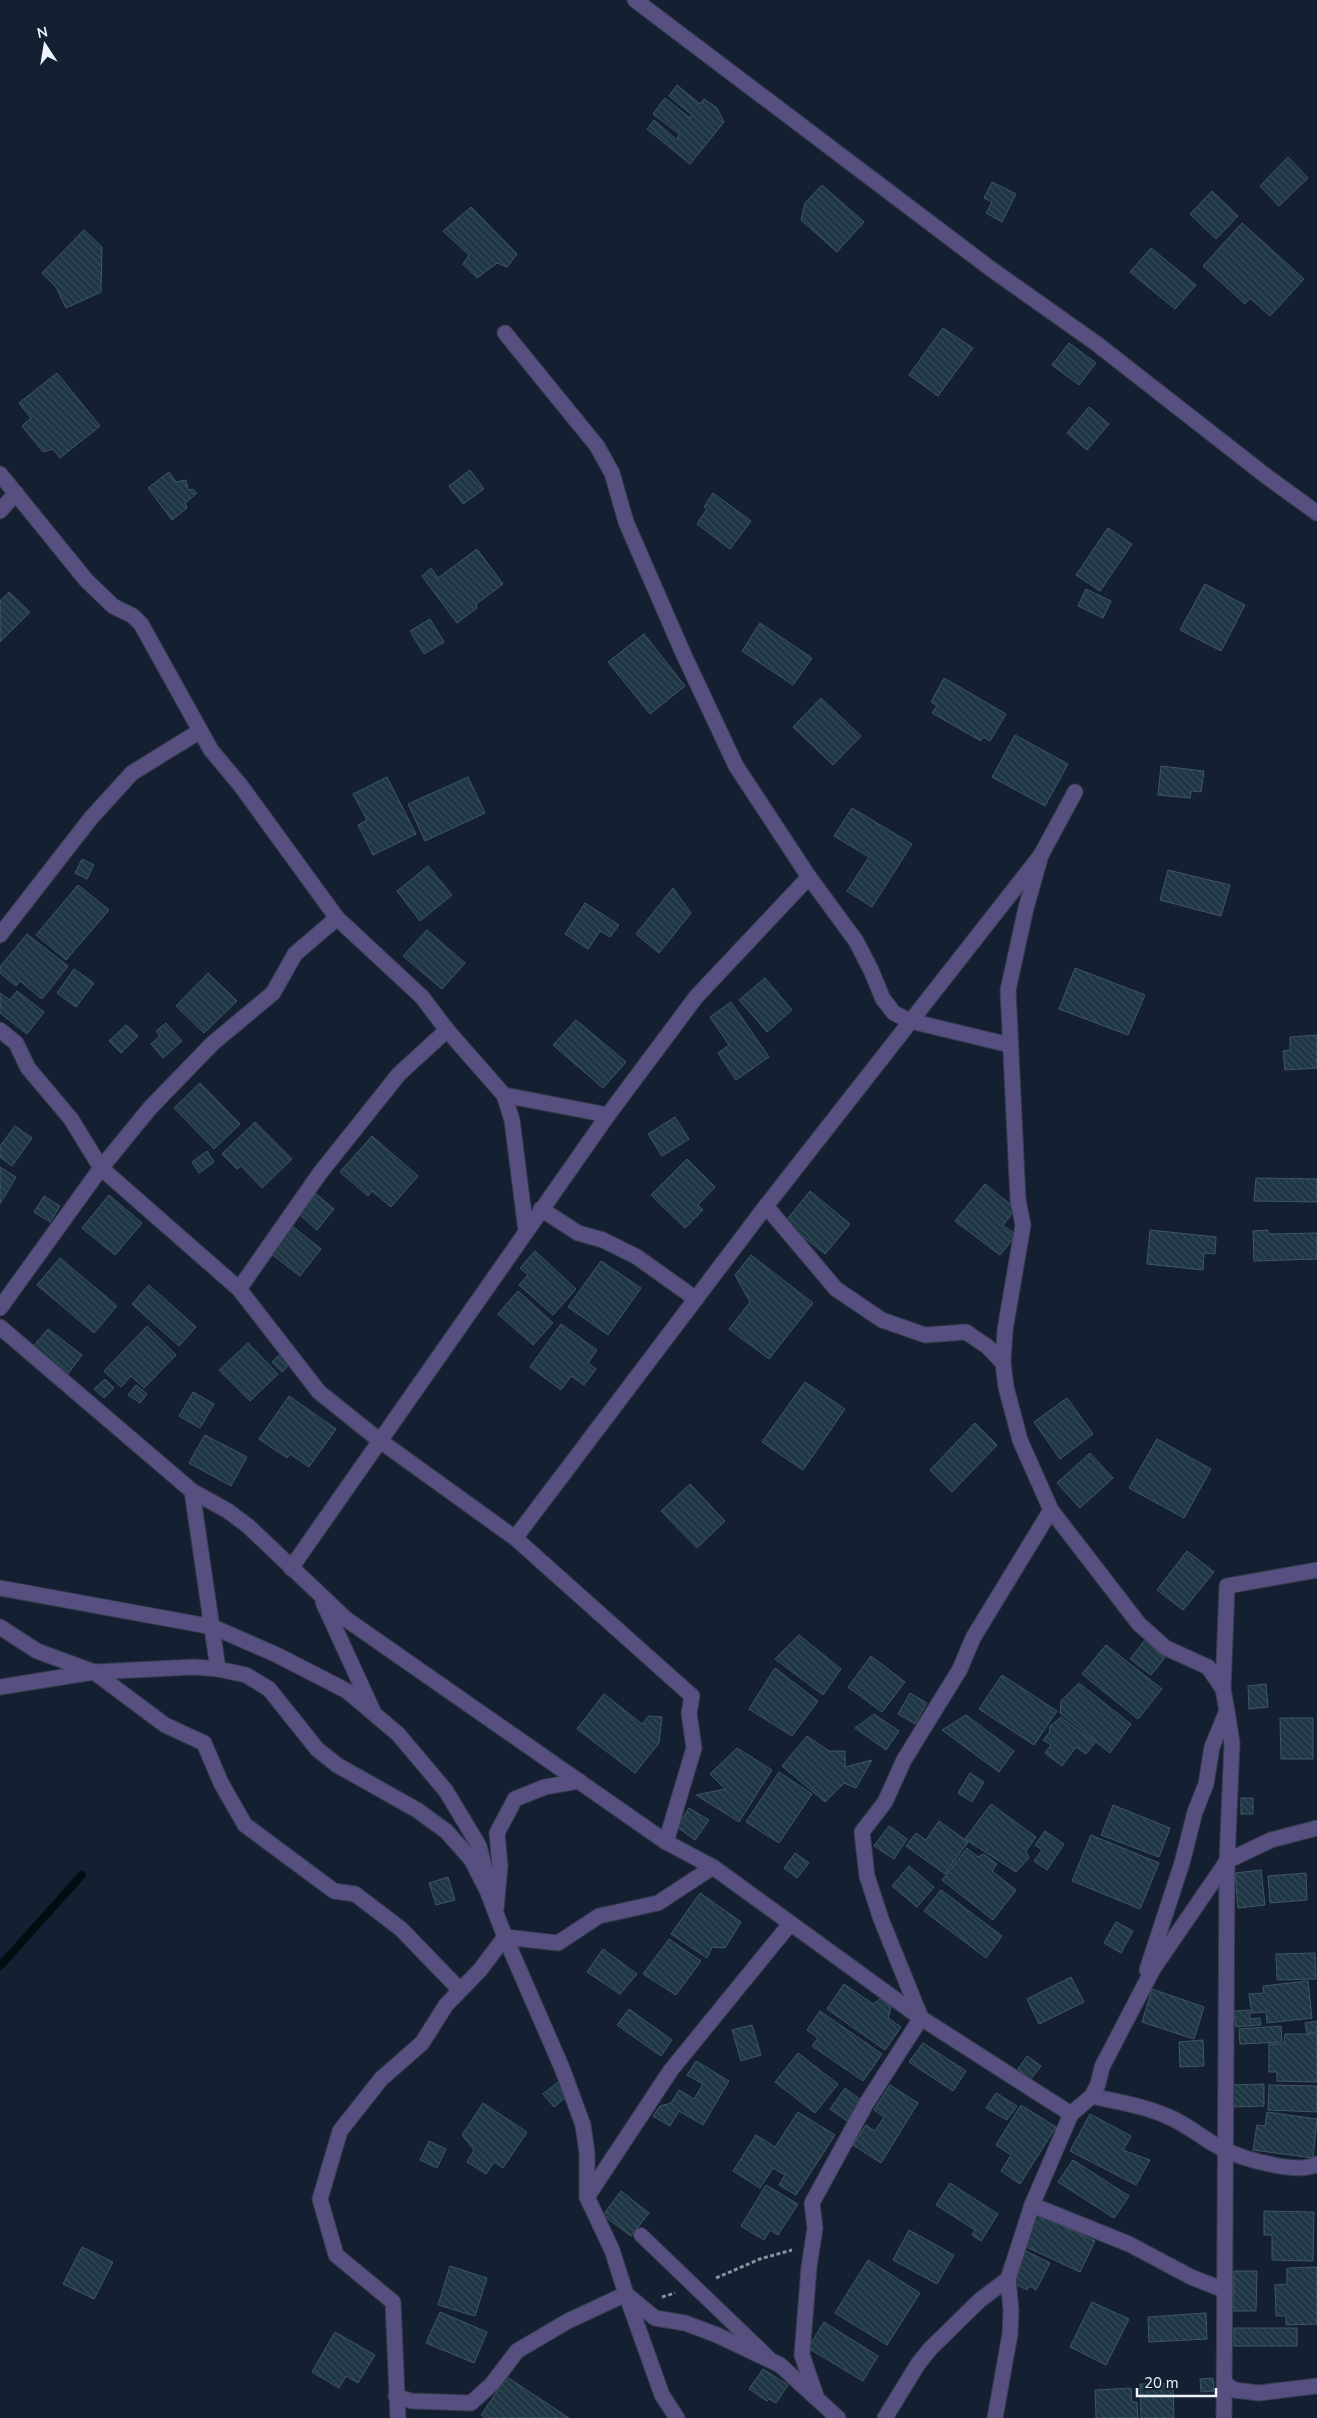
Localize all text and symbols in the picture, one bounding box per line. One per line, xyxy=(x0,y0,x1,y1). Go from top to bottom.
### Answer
north arrow xyxy=(20,20,70,70)
text: N xyxy=(35,22,50,43)
scale bar xyxy=(1137,2366,1216,2398)
text: 20 m xyxy=(1144,2373,1179,2393)

